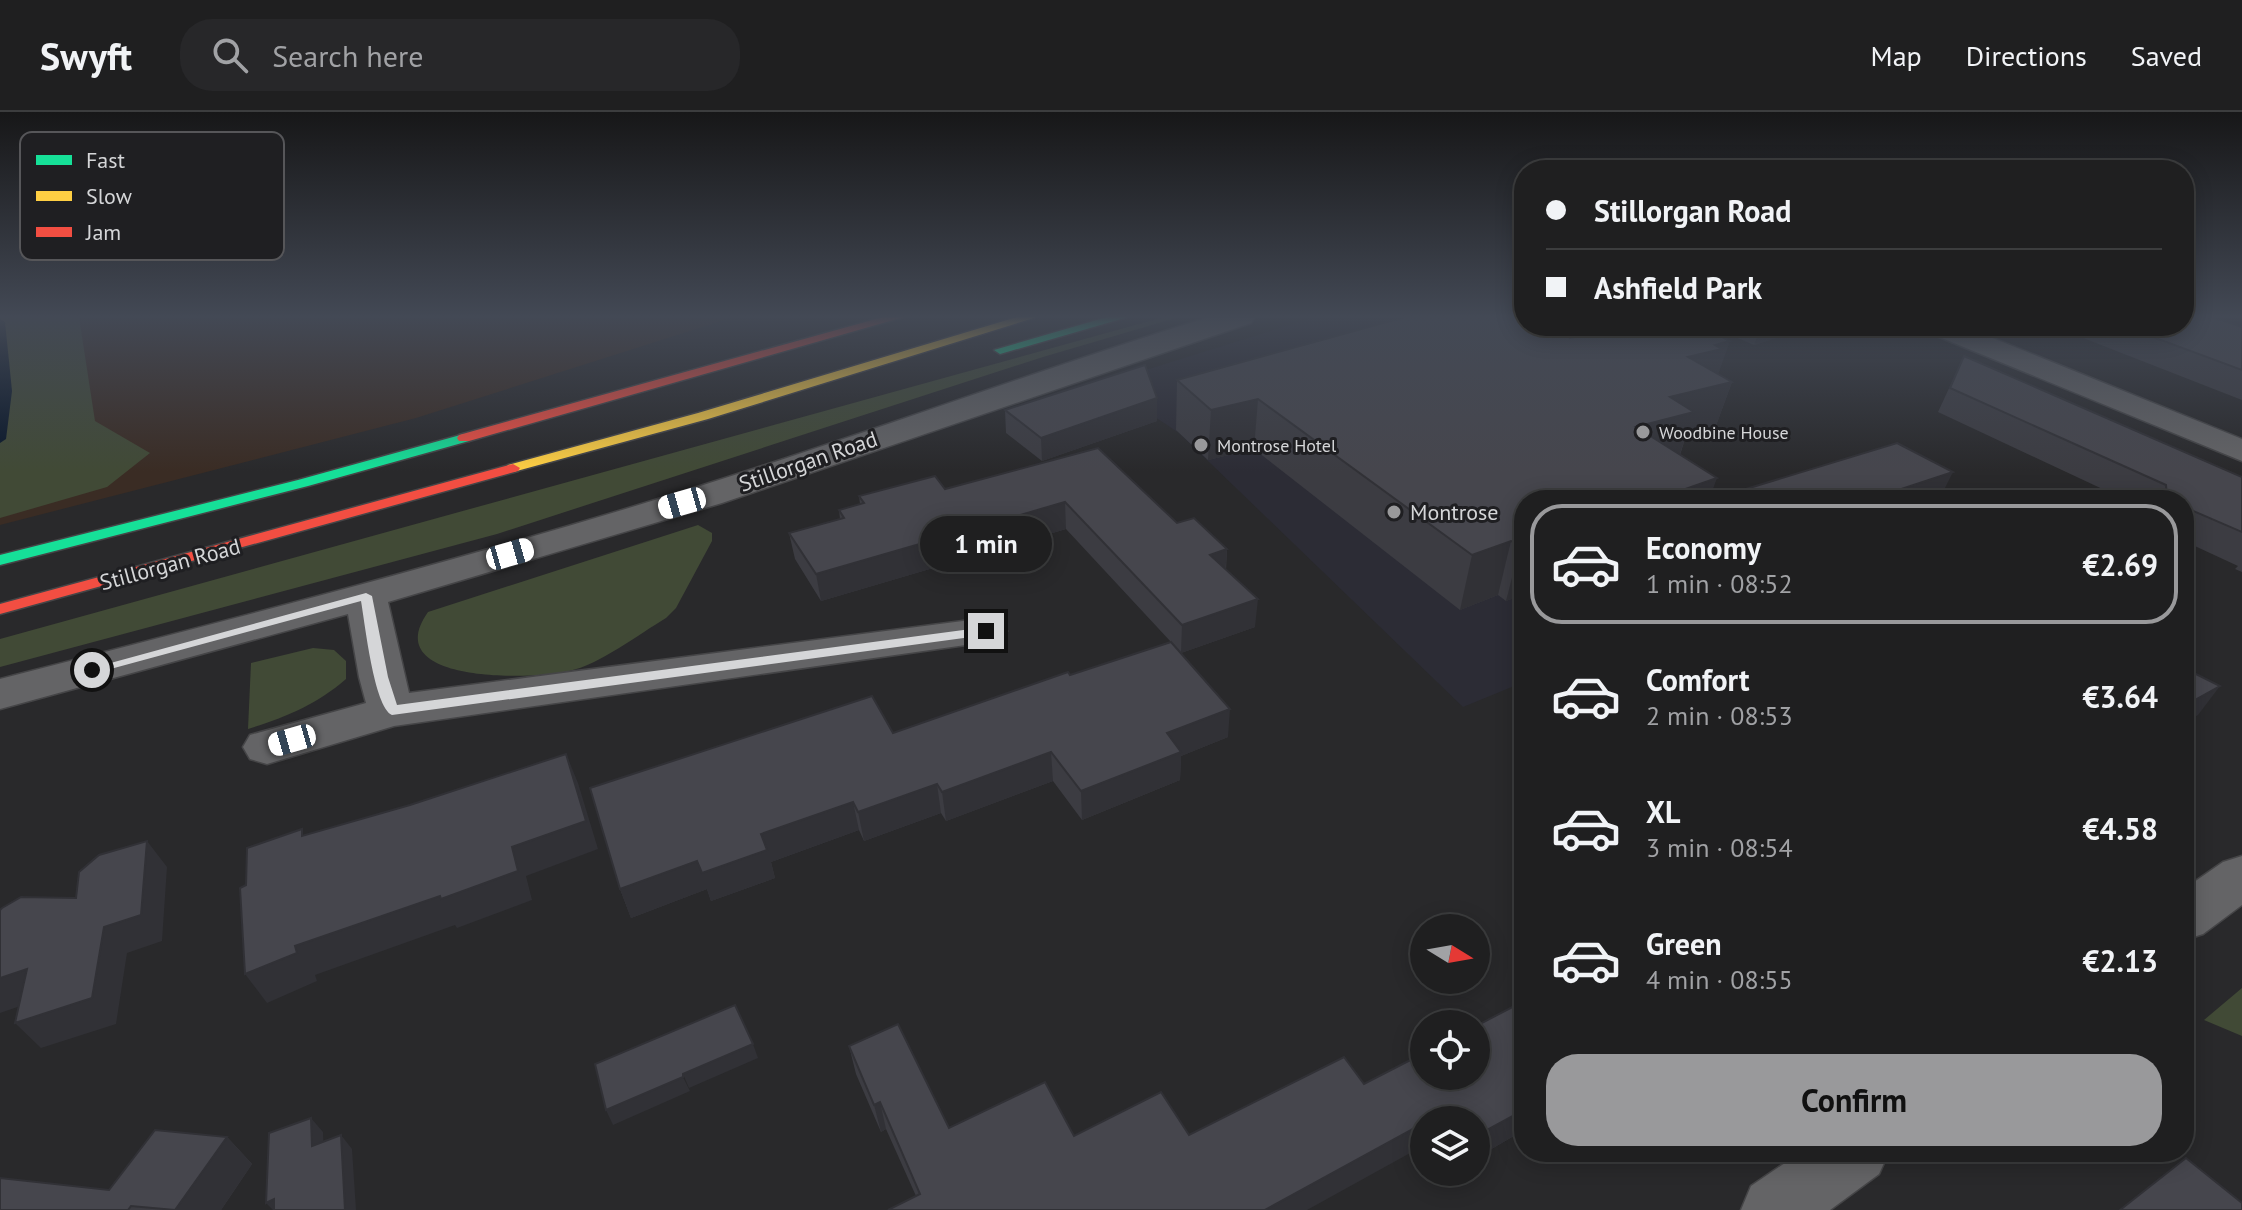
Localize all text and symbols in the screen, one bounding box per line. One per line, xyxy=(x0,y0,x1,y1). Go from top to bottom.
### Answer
search box xyxy=(180,19,740,91)
text: Swyft xyxy=(40,31,132,80)
icon: search xyxy=(208,33,252,77)
text: Search here xyxy=(272,36,423,75)
text: Map xyxy=(1871,37,1922,74)
text: Directions xyxy=(1966,37,2087,74)
text: Saved xyxy=(2131,37,2202,74)
legend xyxy=(20,132,284,260)
text: Fast xyxy=(86,146,126,174)
text: Slow xyxy=(86,182,132,210)
text: Stillorgan Road xyxy=(1594,191,1791,230)
text: Jam xyxy=(85,218,121,246)
text: Ashfield Park xyxy=(1594,268,1762,307)
place label: Woodbine House xyxy=(1659,421,1789,444)
marker: Woodbine House xyxy=(1634,423,1652,441)
street label: Stillorgan Road xyxy=(735,424,881,498)
place label: Montrose Hotel xyxy=(1217,434,1337,457)
marker: Montrose Hotel xyxy=(1192,436,1210,454)
car xyxy=(656,485,708,521)
place label: Montrose xyxy=(1410,498,1498,526)
marker: Montrose xyxy=(1385,503,1403,521)
callout: 1 min xyxy=(920,515,1052,571)
text: 1 min xyxy=(954,527,1018,560)
icon: car xyxy=(1550,528,1622,600)
text: Economy xyxy=(1646,528,1761,567)
street label: Stillorgan Road xyxy=(97,532,243,596)
car xyxy=(484,536,536,572)
text: €2.69 xyxy=(2083,545,2158,584)
text: 1 min · 08:52 xyxy=(1646,567,1793,600)
route end xyxy=(968,613,1004,649)
route start xyxy=(74,652,110,688)
icon: car xyxy=(1550,660,1622,732)
text: Comfort xyxy=(1646,660,1749,699)
text: €3.64 xyxy=(2083,677,2158,716)
text: 2 min · 08:53 xyxy=(1646,699,1793,732)
car xyxy=(266,722,318,758)
icon: car xyxy=(1550,792,1622,864)
text: XL xyxy=(1646,792,1680,831)
text: €4.58 xyxy=(2083,809,2158,848)
text: 3 min · 08:54 xyxy=(1646,831,1793,864)
north arrow xyxy=(1410,914,1490,994)
map controls xyxy=(1410,914,1490,1186)
icon: car xyxy=(1550,924,1622,996)
text: Green xyxy=(1646,924,1721,963)
text: €2.13 xyxy=(2083,941,2158,980)
text: 4 min · 08:55 xyxy=(1646,963,1793,996)
button: locate xyxy=(1410,1010,1490,1090)
button: Confirm xyxy=(1546,1054,2162,1146)
button: layers xyxy=(1410,1106,1490,1186)

